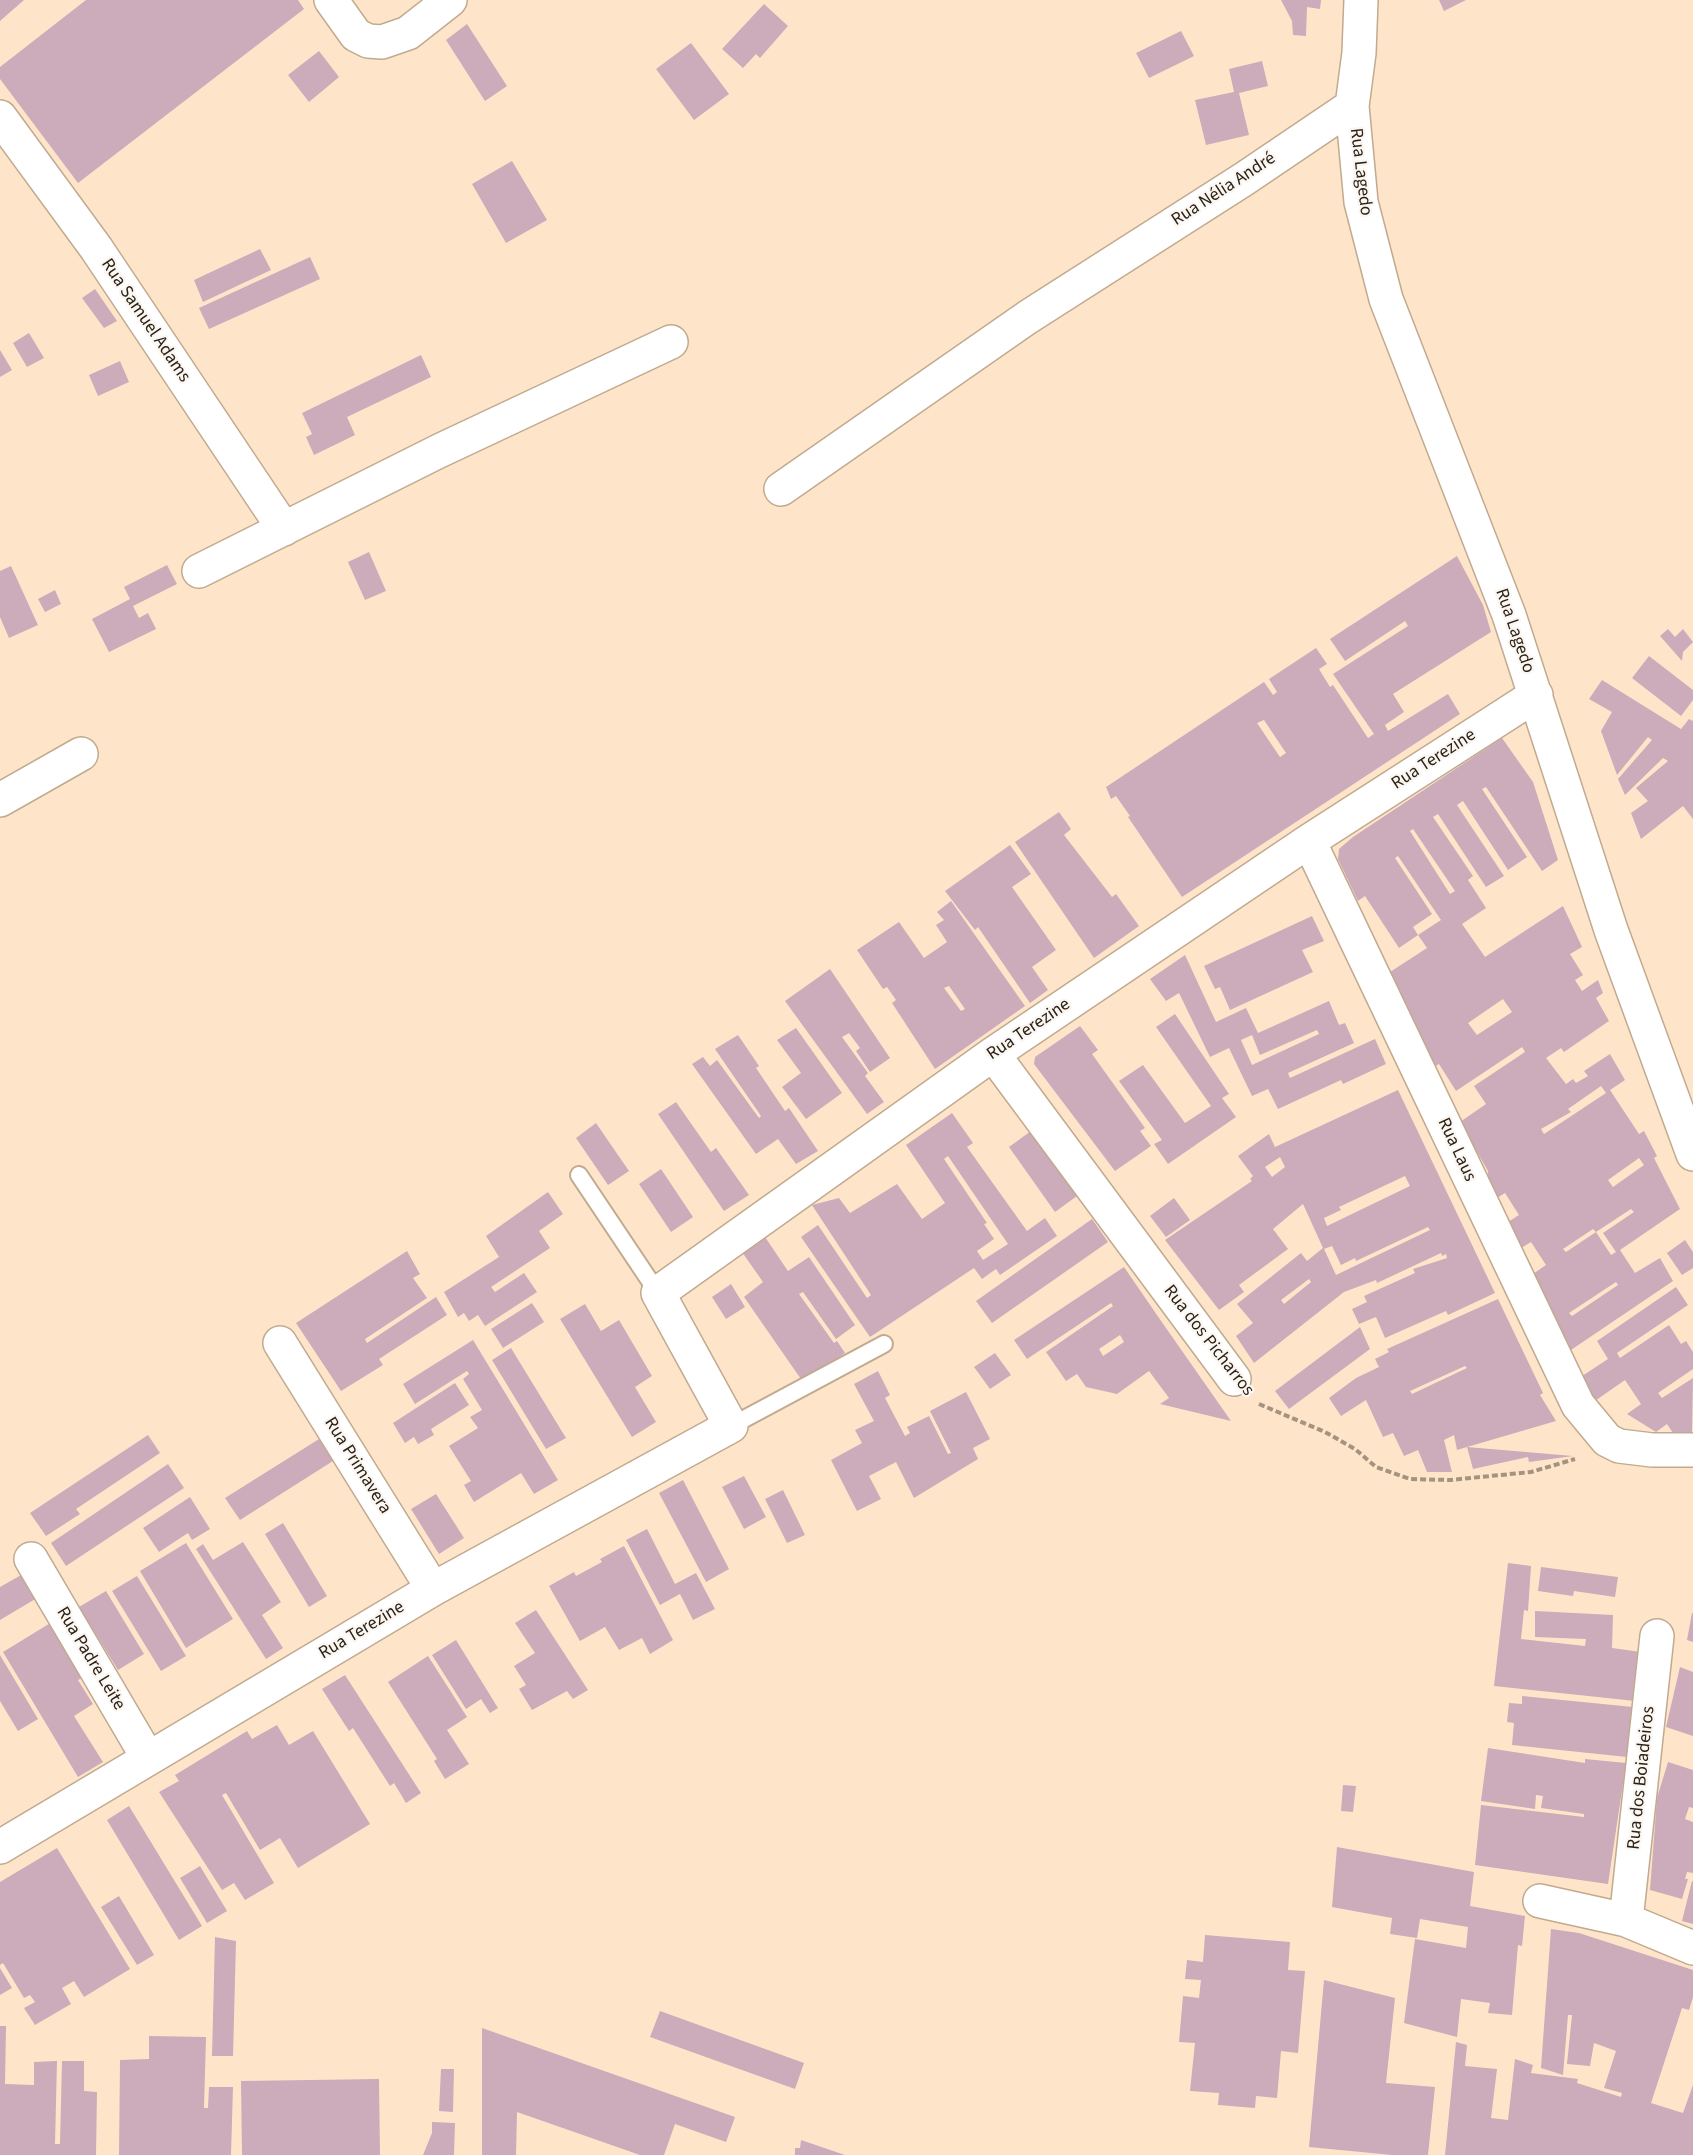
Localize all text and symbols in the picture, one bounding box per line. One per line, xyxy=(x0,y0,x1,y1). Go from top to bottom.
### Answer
street label: Rua Lagedo xyxy=(1344,127,1376,217)
street label: Rua Nélia André xyxy=(1168,148,1280,232)
street label: Rua Samuel Adams xyxy=(96,255,194,387)
street label: Rua Lagedo xyxy=(1489,586,1539,676)
street label: Rua Terezine xyxy=(1388,725,1480,795)
street label: Rua Terezine xyxy=(983,994,1075,1066)
street label: Rua Laus xyxy=(1432,1115,1480,1185)
street label: Rua dos Picharros xyxy=(1158,1281,1258,1401)
street label: Rua Primavera xyxy=(319,1414,395,1518)
street label: Rua Terezine xyxy=(315,1597,409,1665)
street label: Rua Padre Leite xyxy=(51,1604,129,1714)
street label: Rua dos Boiadeiros xyxy=(1624,1705,1660,1851)

